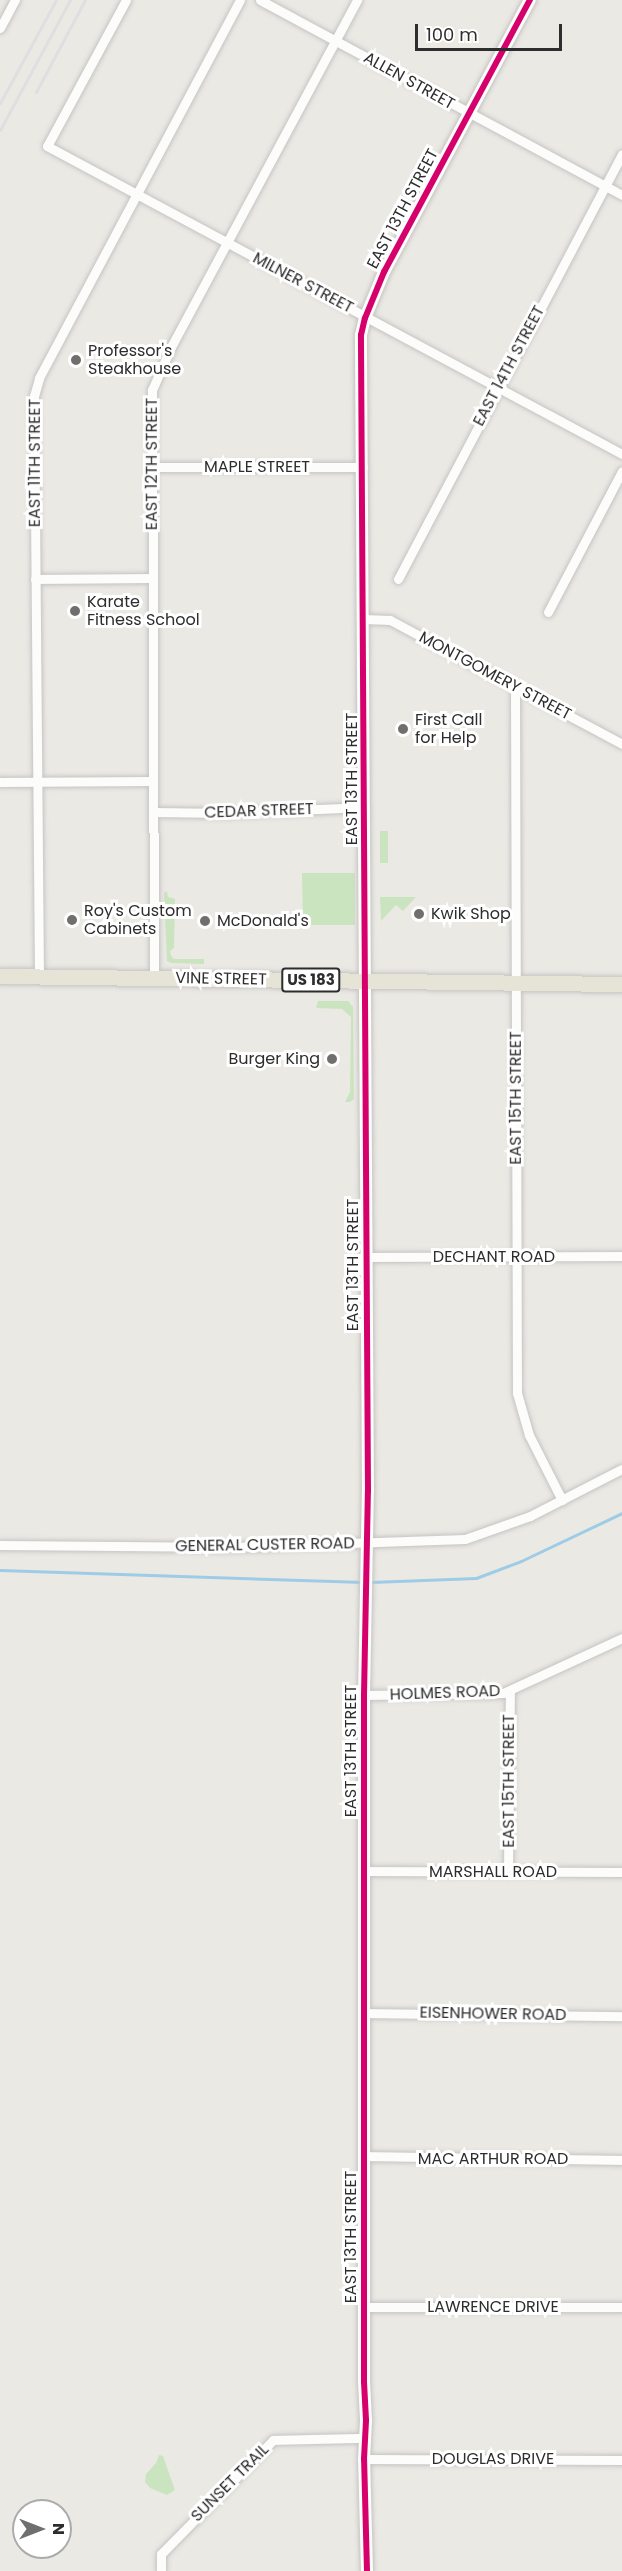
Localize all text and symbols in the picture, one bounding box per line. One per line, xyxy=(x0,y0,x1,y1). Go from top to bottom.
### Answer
scale bar xyxy=(418,12,565,50)
text: 100 m xyxy=(426,22,478,47)
street label: ALLEN STREET xyxy=(360,48,458,114)
street label: EAST 13TH STREET xyxy=(363,146,443,272)
street label: MILNER STREET xyxy=(250,248,356,318)
street label: EAST 14TH STREET xyxy=(469,303,549,429)
place label: Professor's Steakhouse xyxy=(88,341,181,379)
marker: Professor's Steakhouse xyxy=(69,353,83,367)
street label: EAST 12TH STREET xyxy=(142,398,162,530)
street label: EAST 11TH STREET xyxy=(25,399,45,527)
street label: MAPLE STREET xyxy=(204,457,310,477)
place label: Karate Fitness School xyxy=(87,592,200,630)
marker: Karate Fitness School xyxy=(68,604,82,618)
street label: MONTGOMERY STREET xyxy=(416,628,574,724)
place label: First Call for Help xyxy=(415,710,482,748)
street label: EAST 13TH STREET xyxy=(342,713,362,845)
marker: First Call for Help xyxy=(396,722,410,736)
street label: CEDAR STREET xyxy=(204,799,314,823)
place label: Roy's Custom Cabinets xyxy=(84,901,192,939)
place label: Kwik Shop xyxy=(431,904,511,924)
marker: Kwik Shop xyxy=(412,907,426,921)
place label: McDonald's xyxy=(217,911,309,931)
marker: Roy's Custom Cabinets xyxy=(65,913,79,927)
marker: McDonald's xyxy=(198,914,212,928)
road number: US 183 xyxy=(281,968,341,992)
street label: VINE STREET xyxy=(175,969,267,989)
street label: EAST 15TH STREET xyxy=(506,1031,526,1165)
place label: Burger King xyxy=(228,1049,320,1069)
marker: Burger King xyxy=(325,1052,339,1066)
street label: EAST 13TH STREET xyxy=(343,1199,363,1331)
street label: DECHANT ROAD xyxy=(433,1247,555,1267)
street label: GENERAL CUSTER ROAD xyxy=(175,1534,355,1556)
street label: HOLMES ROAD xyxy=(389,1681,501,1705)
street label: EAST 13TH STREET xyxy=(341,1685,361,1817)
street label: EAST 15TH STREET xyxy=(499,1714,519,1848)
street label: MARSHALL ROAD xyxy=(429,1862,557,1882)
street label: EISENHOWER ROAD xyxy=(419,2003,567,2025)
street label: MAC ARTHUR ROAD xyxy=(418,2149,568,2169)
street label: EAST 13TH STREET xyxy=(341,2171,361,2303)
street label: LAWRENCE DRIVE xyxy=(427,2297,559,2317)
street label: SUNSET TRAIL xyxy=(187,2440,273,2526)
street label: DOUGLAS DRIVE xyxy=(432,2449,554,2469)
north arrow xyxy=(12,2499,72,2559)
text: N xyxy=(47,2523,70,2535)

